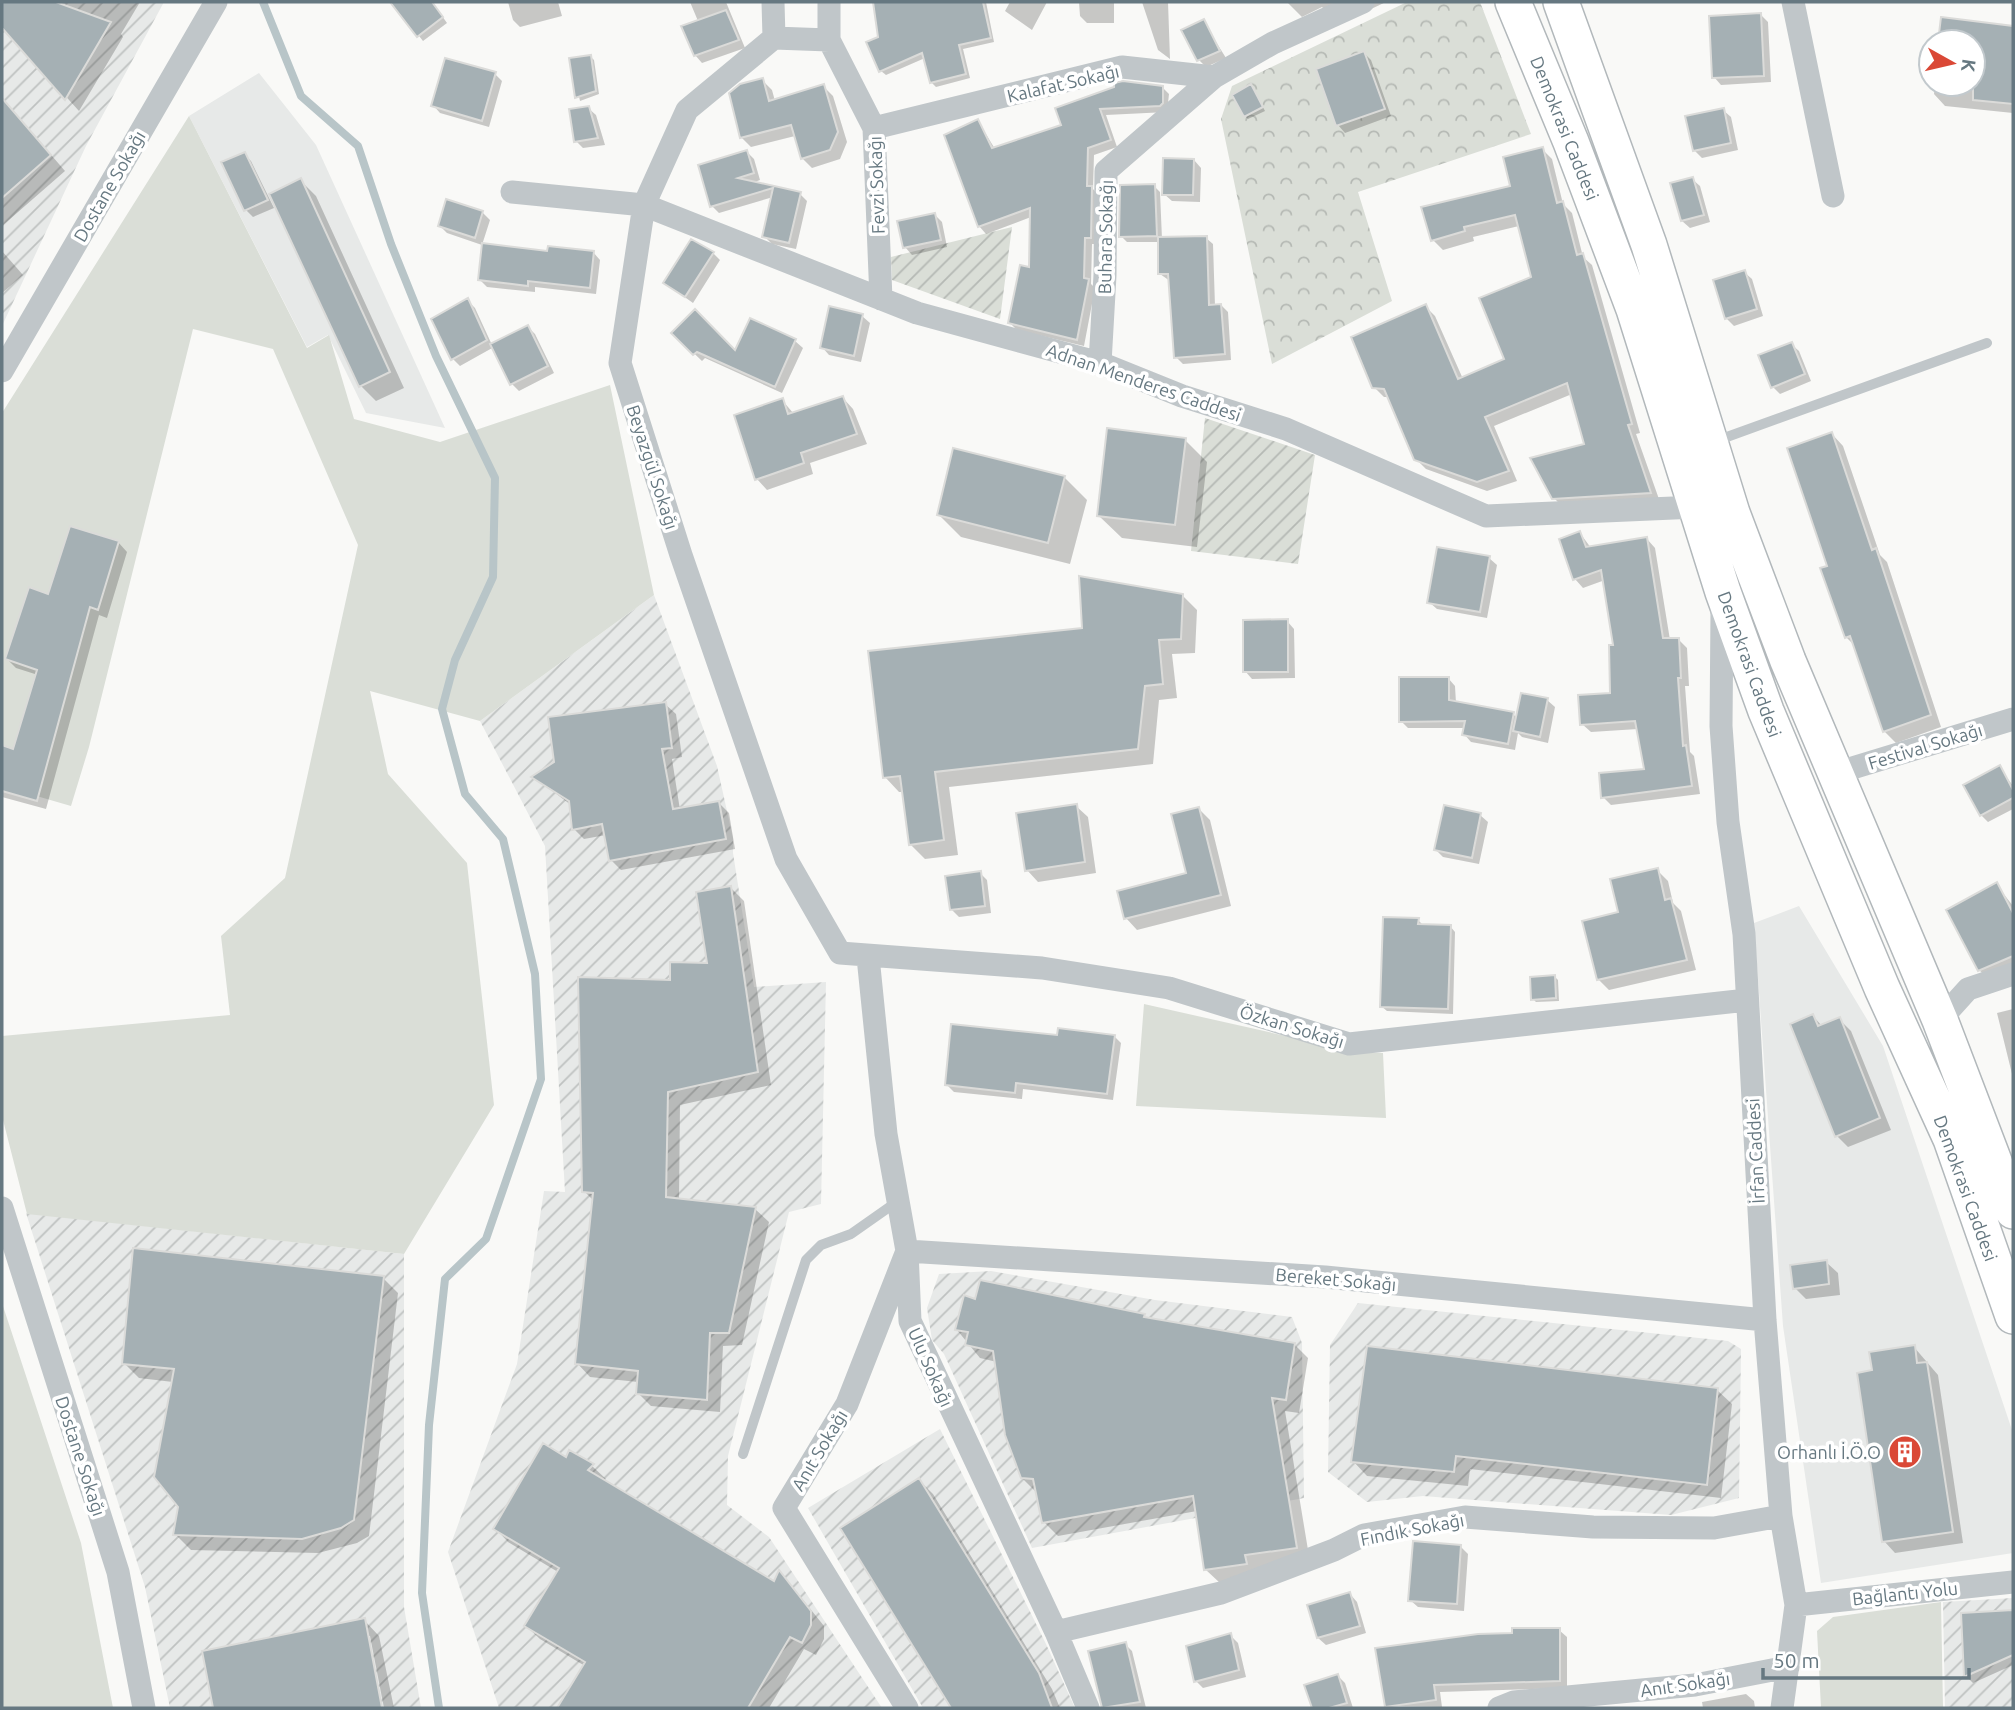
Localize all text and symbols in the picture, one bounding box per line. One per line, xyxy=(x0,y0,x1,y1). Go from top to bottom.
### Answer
north arrow xyxy=(1917,28,1987,98)
street label: Demokrasi Caddesi xyxy=(1527,53,1603,203)
text: K xyxy=(1957,58,1981,74)
street label: Kalafat Sokağı xyxy=(1005,60,1121,106)
street label: Dostane Sokağı xyxy=(69,127,149,245)
street label: Fevzi Sokağı xyxy=(864,136,888,234)
street label: Buhara Sokağı xyxy=(1094,180,1116,294)
street label: Adnan Menderes Caddesi xyxy=(1044,339,1244,425)
street label: Beyazgül Sokağı xyxy=(623,402,683,532)
street label: Demokrasi Caddesi xyxy=(1714,588,1786,740)
street label: Festival Sokağı xyxy=(1865,719,1985,773)
street label: Özkan Sokağı xyxy=(1237,1001,1347,1051)
street label: İrfan Caddesi xyxy=(1742,1098,1768,1204)
street label: Demokrasi Caddesi xyxy=(1930,1112,2002,1264)
street label: Bereket Sokağı xyxy=(1275,1264,1397,1294)
street label: Ulu Sokağı xyxy=(905,1324,957,1410)
street label: Dostane Sokağı xyxy=(52,1394,110,1518)
street label: Anıt Sokağı xyxy=(787,1406,851,1494)
building icon: Orhanlı İ.Ö.O xyxy=(1886,1433,1924,1471)
place label: Orhanlı İ.Ö.O xyxy=(1777,1442,1881,1462)
street label: Fındık Sokağı xyxy=(1358,1509,1466,1549)
street label: Bağlantı Yolu xyxy=(1851,1578,1959,1608)
scale bar xyxy=(1763,1636,1969,1680)
text: 50 m xyxy=(1773,1648,1820,1672)
street label: Anıt Sokağı xyxy=(1639,1668,1731,1700)

